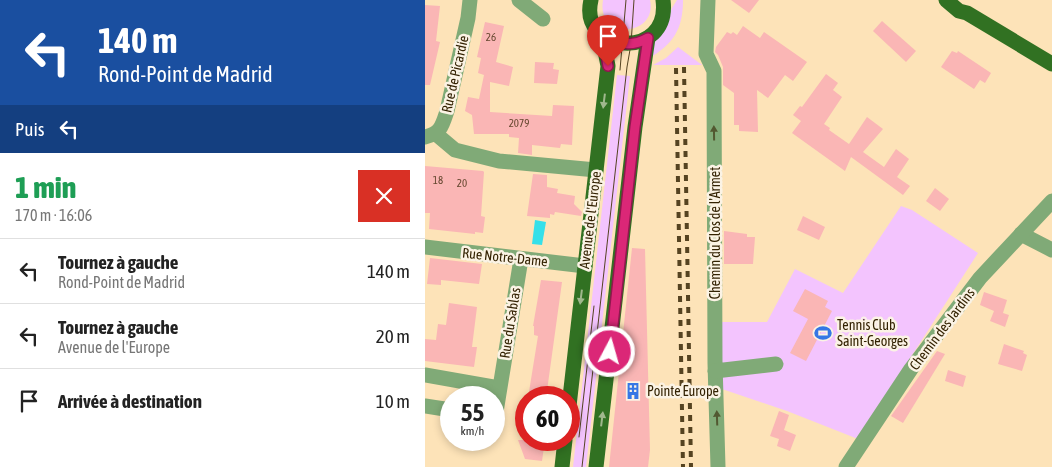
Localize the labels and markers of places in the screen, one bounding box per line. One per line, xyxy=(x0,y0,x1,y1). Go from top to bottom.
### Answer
pin xyxy=(587,15,629,66)
place label: Tennis Club Saint-Georges xyxy=(837,317,908,349)
sports icon: Tennis Club Saint-Georges xyxy=(813,323,833,343)
building icon: Pointe Europe xyxy=(623,381,643,401)
place label: Pointe Europe xyxy=(647,383,719,399)

